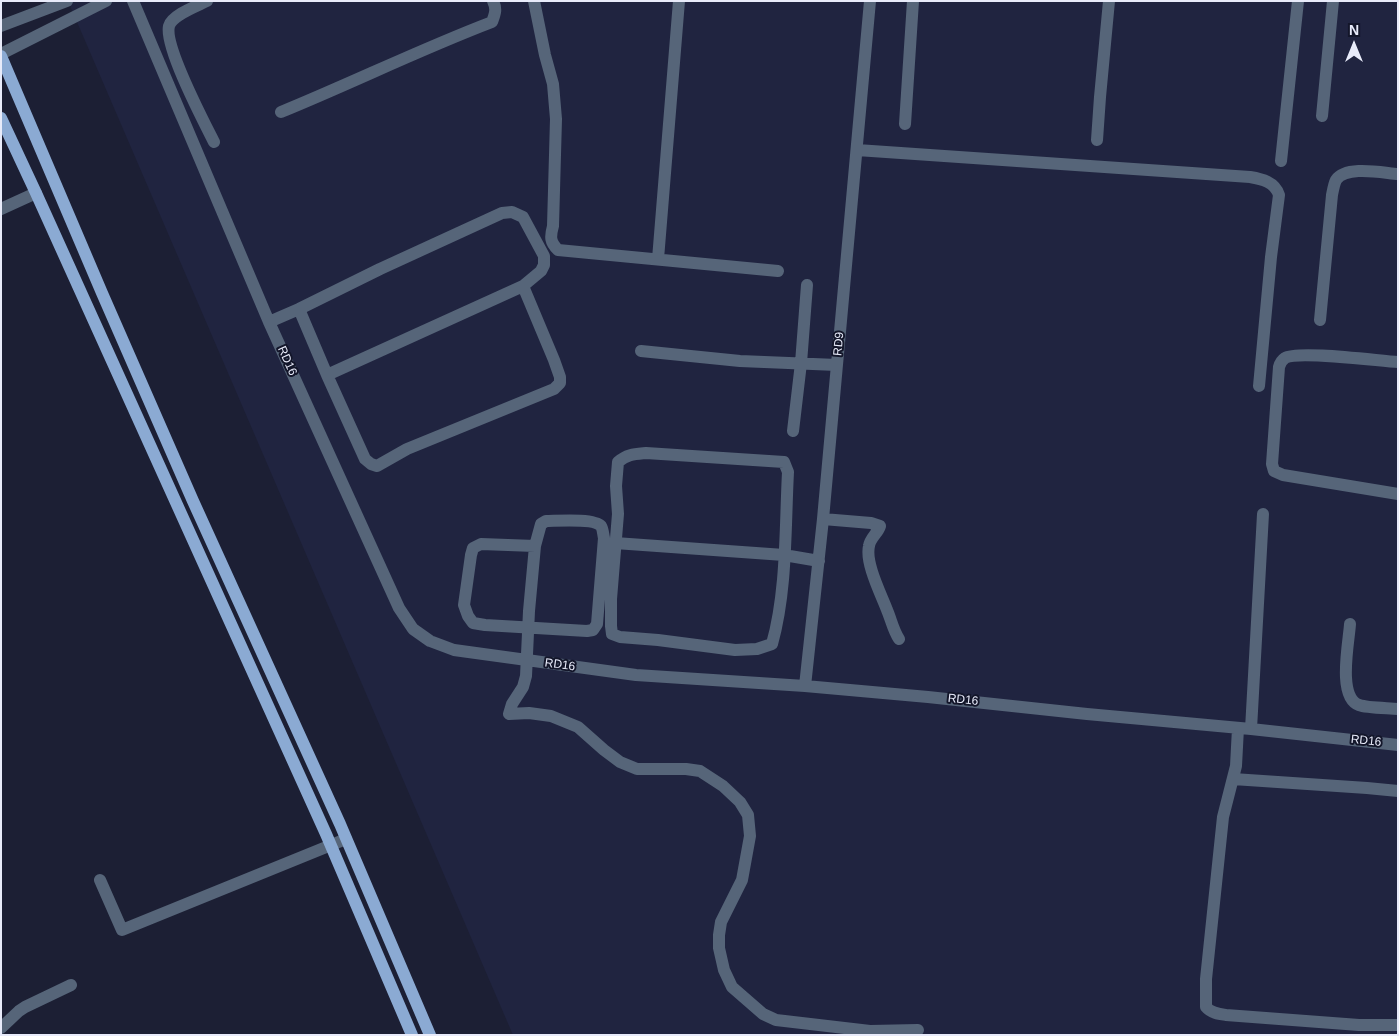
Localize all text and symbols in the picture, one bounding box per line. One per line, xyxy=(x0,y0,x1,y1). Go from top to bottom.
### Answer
north arrow xyxy=(1329,20,1379,70)
text: N xyxy=(1349,22,1359,38)
street label: RD9 xyxy=(831,331,847,357)
street label: RD16 xyxy=(274,344,300,378)
street label: RD16 xyxy=(544,656,576,674)
street label: RD16 xyxy=(947,691,979,709)
street label: RD16 xyxy=(1350,732,1382,750)

